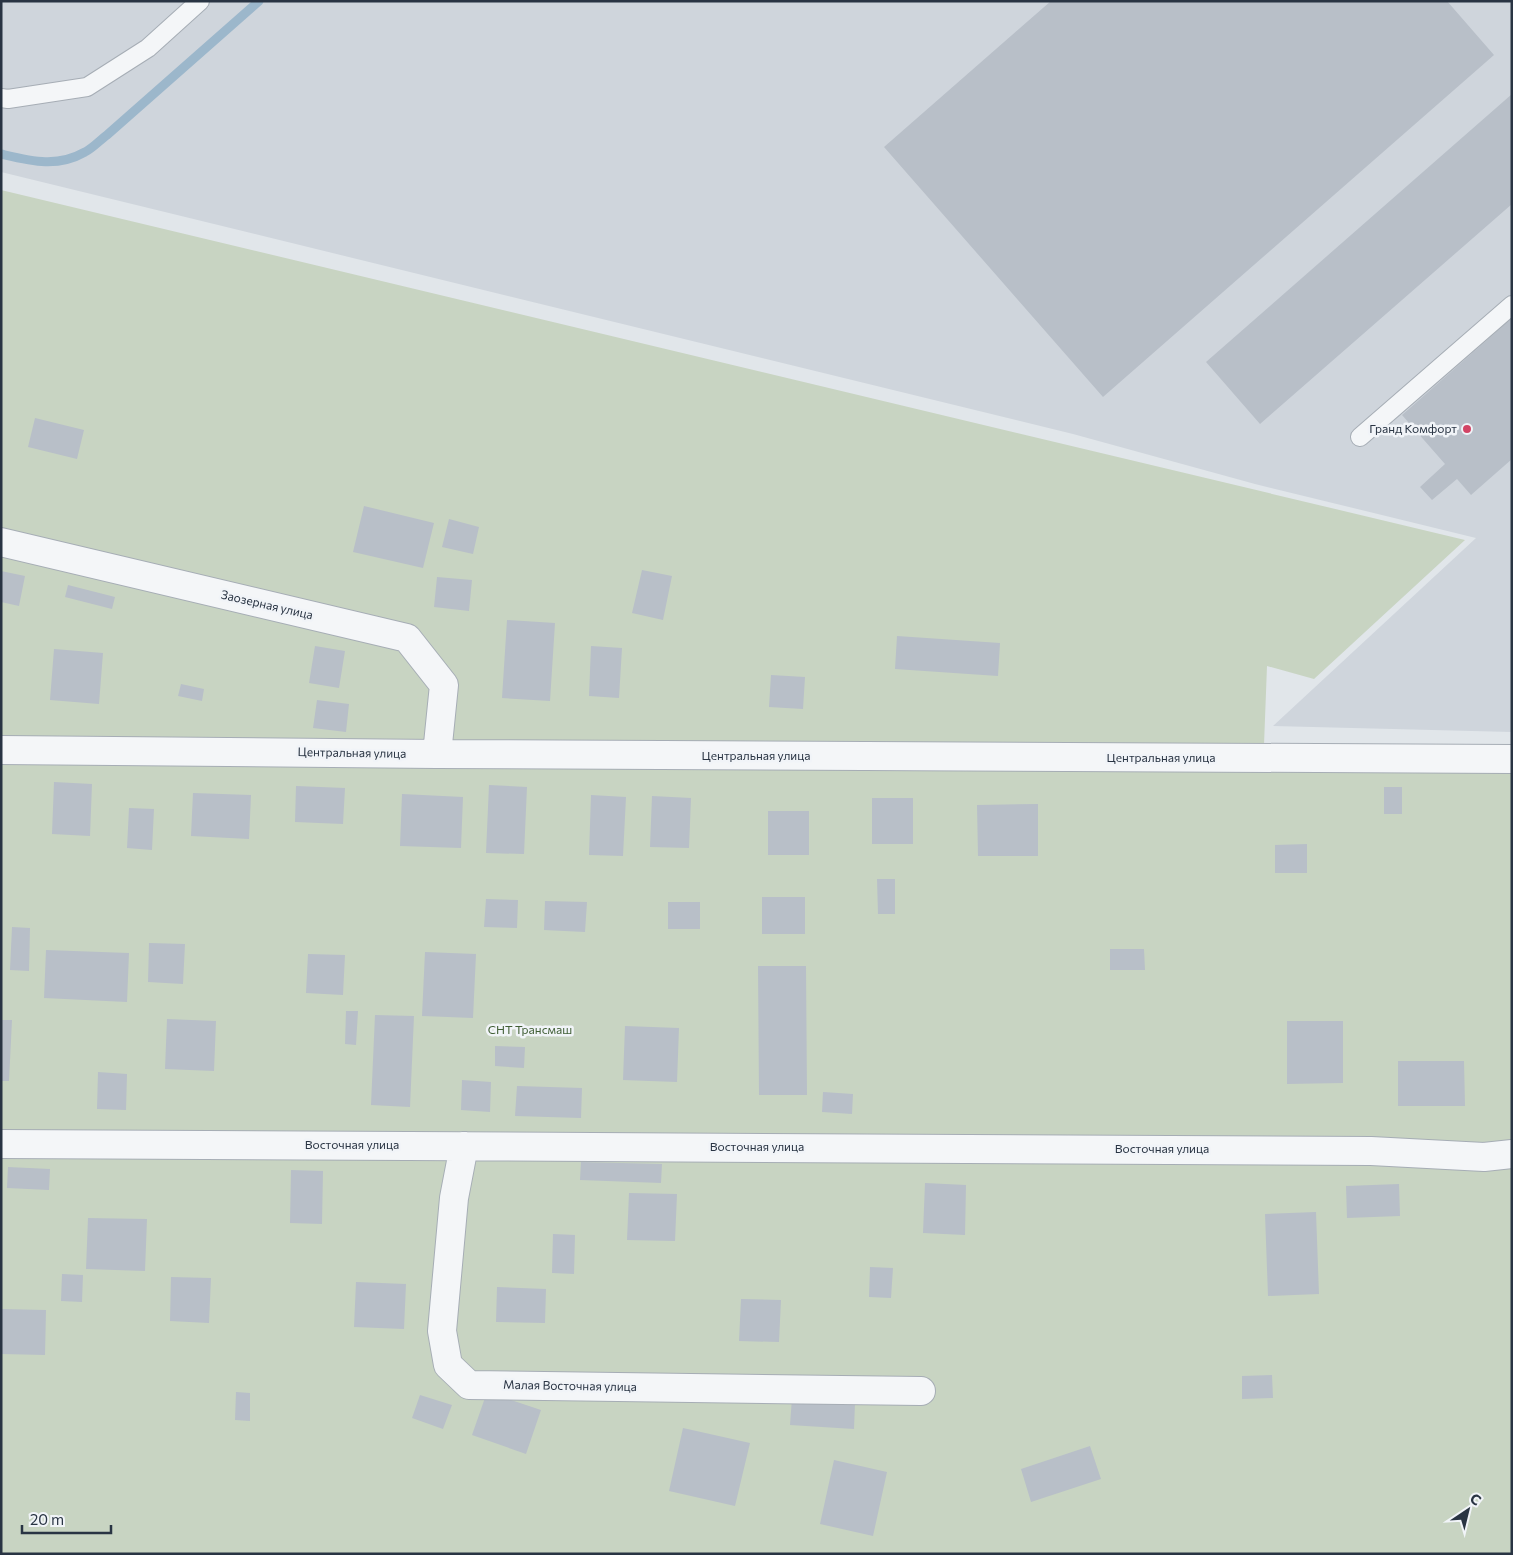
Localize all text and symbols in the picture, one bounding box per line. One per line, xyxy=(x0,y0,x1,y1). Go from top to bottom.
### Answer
place label: Гранд Комфорт xyxy=(1369,421,1457,435)
marker: Гранд Комфорт xyxy=(1461,423,1473,435)
street label: Заозерная улица xyxy=(220,587,315,621)
street label: Центральная улица xyxy=(297,744,407,760)
street label: Центральная улица xyxy=(702,748,810,762)
street label: Центральная улица xyxy=(1107,750,1215,764)
park label: СНТ Трансмаш xyxy=(488,1022,572,1036)
street label: Восточная улица xyxy=(305,1137,399,1151)
street label: Восточная улица xyxy=(710,1139,804,1153)
street label: Восточная улица xyxy=(1115,1141,1209,1155)
street label: Малая Восточная улица xyxy=(503,1377,637,1393)
north arrow xyxy=(1443,1485,1493,1535)
text: С xyxy=(1467,1489,1485,1509)
scale bar xyxy=(22,1502,111,1534)
text: 20 m xyxy=(30,1510,64,1528)

